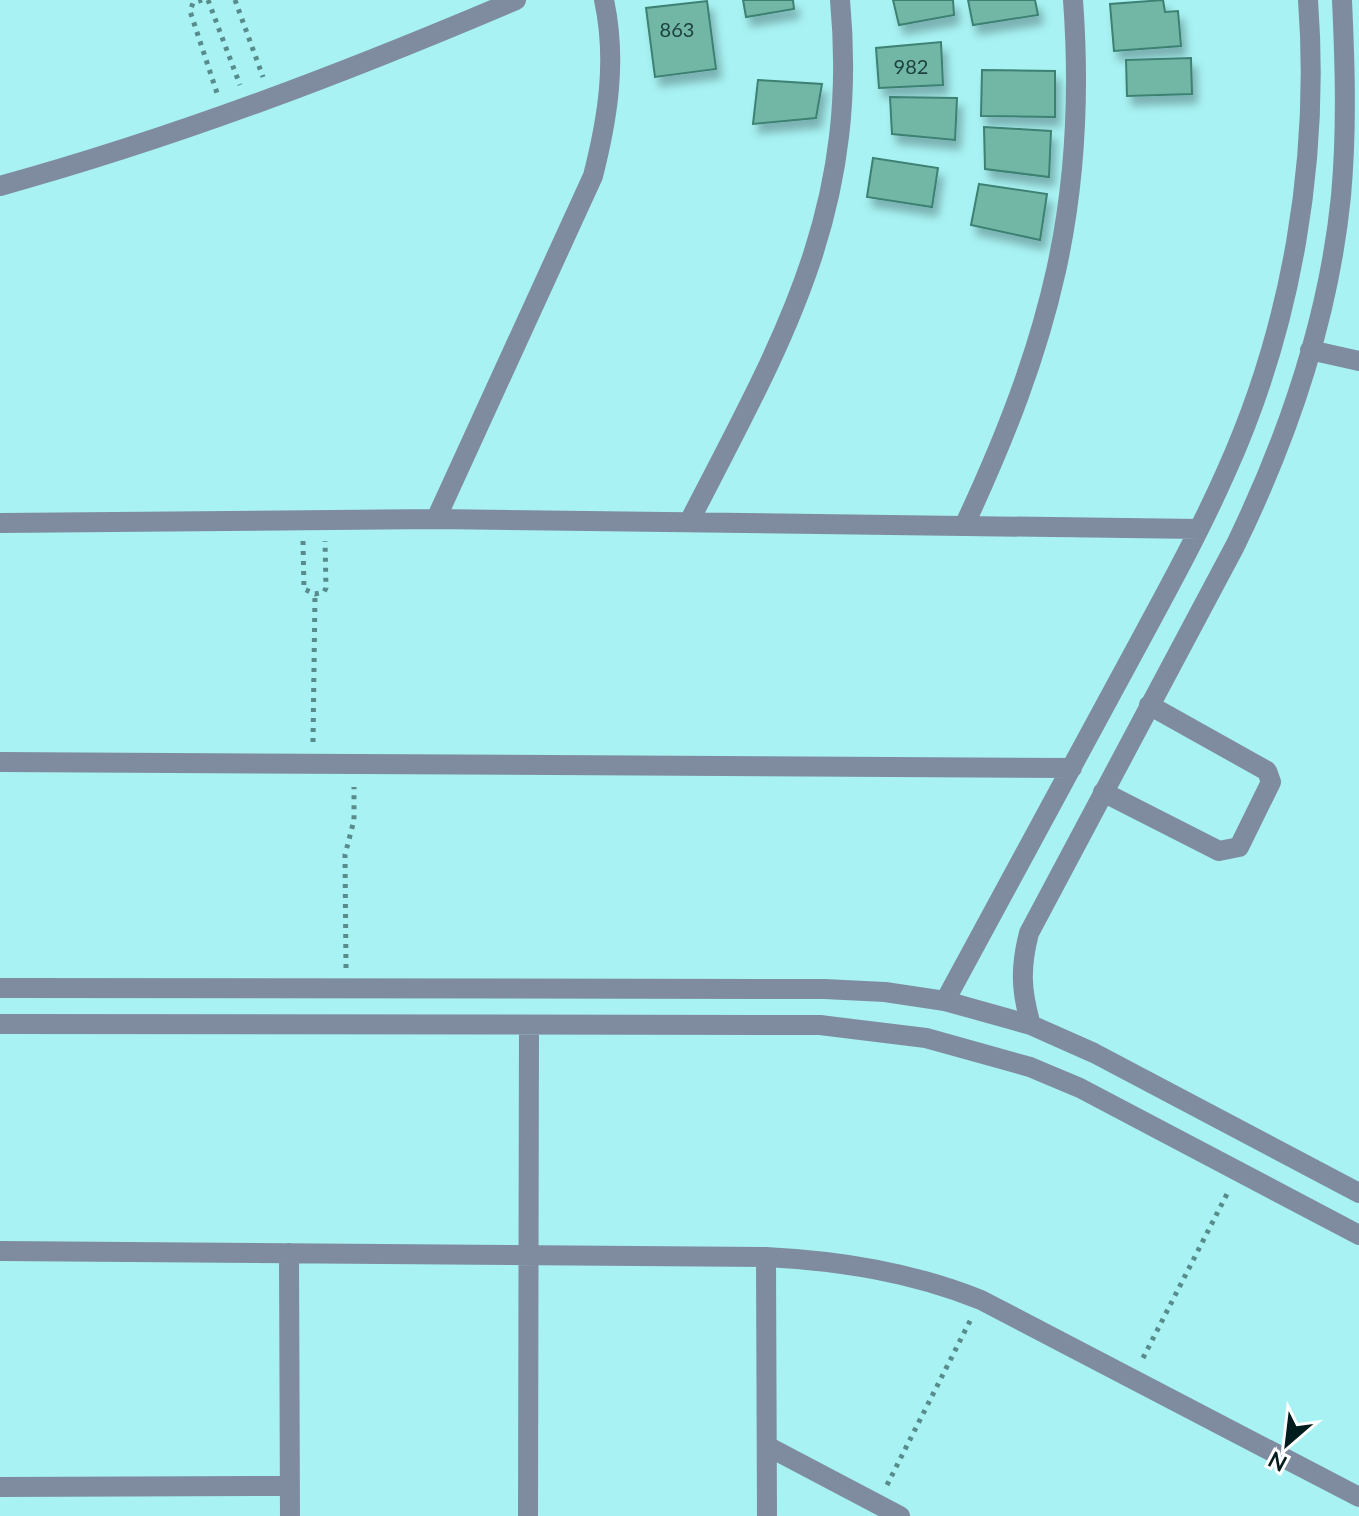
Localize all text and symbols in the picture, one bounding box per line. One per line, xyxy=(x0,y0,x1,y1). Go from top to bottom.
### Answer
house number: 863 xyxy=(660,17,694,41)
house number: 982 xyxy=(894,54,928,78)
north arrow xyxy=(1247,1404,1327,1484)
text: N xyxy=(1264,1446,1291,1478)

